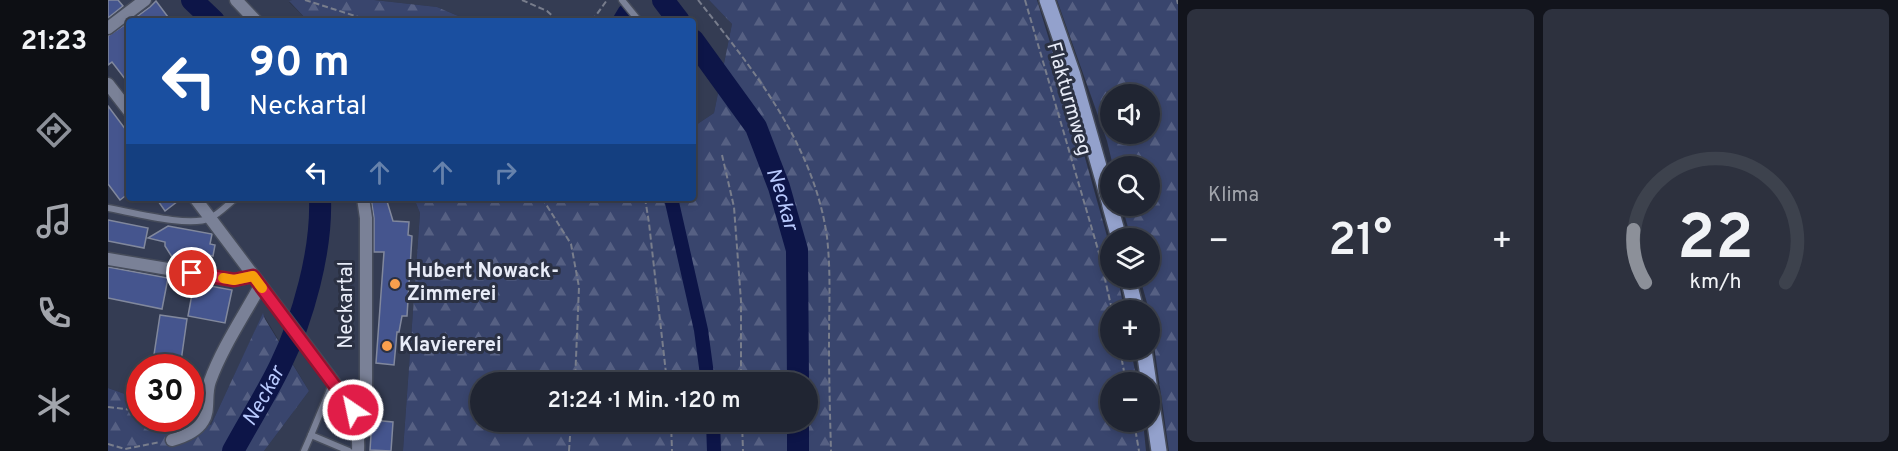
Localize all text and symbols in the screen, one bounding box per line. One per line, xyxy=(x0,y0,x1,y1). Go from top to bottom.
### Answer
text: 21:23 xyxy=(21,25,87,59)
text: 90 m xyxy=(249,38,350,91)
street label: Flakturmweg xyxy=(1039,39,1097,159)
icon: left xyxy=(150,42,228,120)
map controls xyxy=(1100,84,1160,432)
button: sound xyxy=(1100,84,1160,144)
text: Neckartal xyxy=(249,90,367,124)
icon: directions xyxy=(33,109,75,151)
icon: left xyxy=(300,156,333,189)
icon: ahead xyxy=(363,156,396,189)
icon: ahead xyxy=(426,156,459,189)
icon: right xyxy=(489,156,522,189)
button: search xyxy=(1100,156,1160,216)
water label: Neckar xyxy=(759,164,805,235)
text: Klima xyxy=(1208,183,1259,209)
icon: music xyxy=(33,200,75,242)
text: 22 xyxy=(1678,202,1754,281)
text: 21° xyxy=(1328,214,1392,271)
text: − xyxy=(1208,222,1229,264)
text: + xyxy=(1491,222,1513,264)
button: layers xyxy=(1100,228,1160,288)
pin xyxy=(166,247,217,298)
icon: arrive xyxy=(175,256,208,289)
place label: Hubert Nowack- Zimmerei xyxy=(407,259,559,308)
street label: Neckartal xyxy=(334,261,360,349)
text: km/h xyxy=(1690,269,1742,296)
marker: Hubert Nowack- Zimmerei xyxy=(388,277,402,291)
icon: phone xyxy=(33,292,75,334)
button: + xyxy=(1100,300,1160,360)
place label: Klaviererei xyxy=(399,333,502,359)
marker: Klaviererei xyxy=(380,339,394,353)
speed limit sign: 30 xyxy=(126,354,204,432)
water label: Neckar xyxy=(236,360,292,431)
button: − xyxy=(1100,372,1160,432)
position arrow xyxy=(321,378,385,442)
icon: climate xyxy=(33,384,75,426)
text: 21:24 · 1 Min. · 120 m xyxy=(548,388,741,415)

